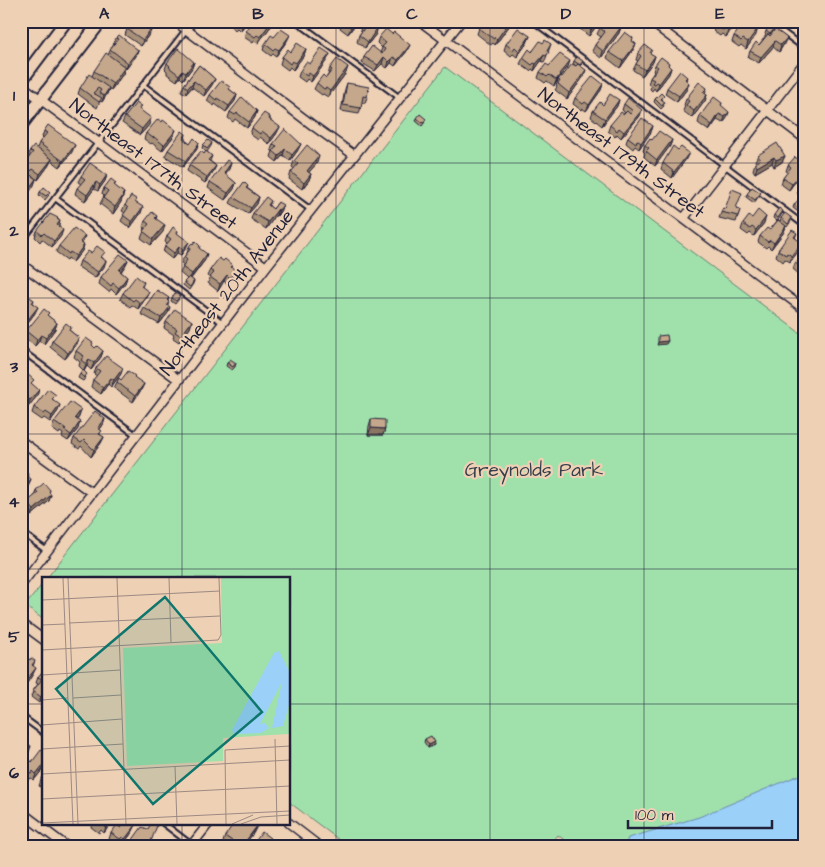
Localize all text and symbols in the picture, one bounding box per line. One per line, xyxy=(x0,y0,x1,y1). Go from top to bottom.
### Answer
text: A xyxy=(99,3,110,25)
text: B xyxy=(252,3,264,25)
text: C xyxy=(406,3,418,25)
text: D xyxy=(561,3,572,25)
text: E xyxy=(715,3,725,25)
street label: Northeast 179th Street xyxy=(532,81,711,225)
text: 1 xyxy=(13,85,16,107)
street label: Northeast 177th Street xyxy=(63,92,243,237)
street label: Northeast 20th Avenue xyxy=(154,204,301,382)
text: 2 xyxy=(8,220,19,242)
text: 3 xyxy=(9,356,19,378)
park label: Greynolds Park xyxy=(465,457,604,485)
text: 4 xyxy=(9,491,20,513)
inset map xyxy=(42,577,290,824)
text: 5 xyxy=(8,626,20,648)
text: 6 xyxy=(9,762,19,784)
scale bar xyxy=(628,797,771,829)
text: 100 m xyxy=(635,805,674,826)

